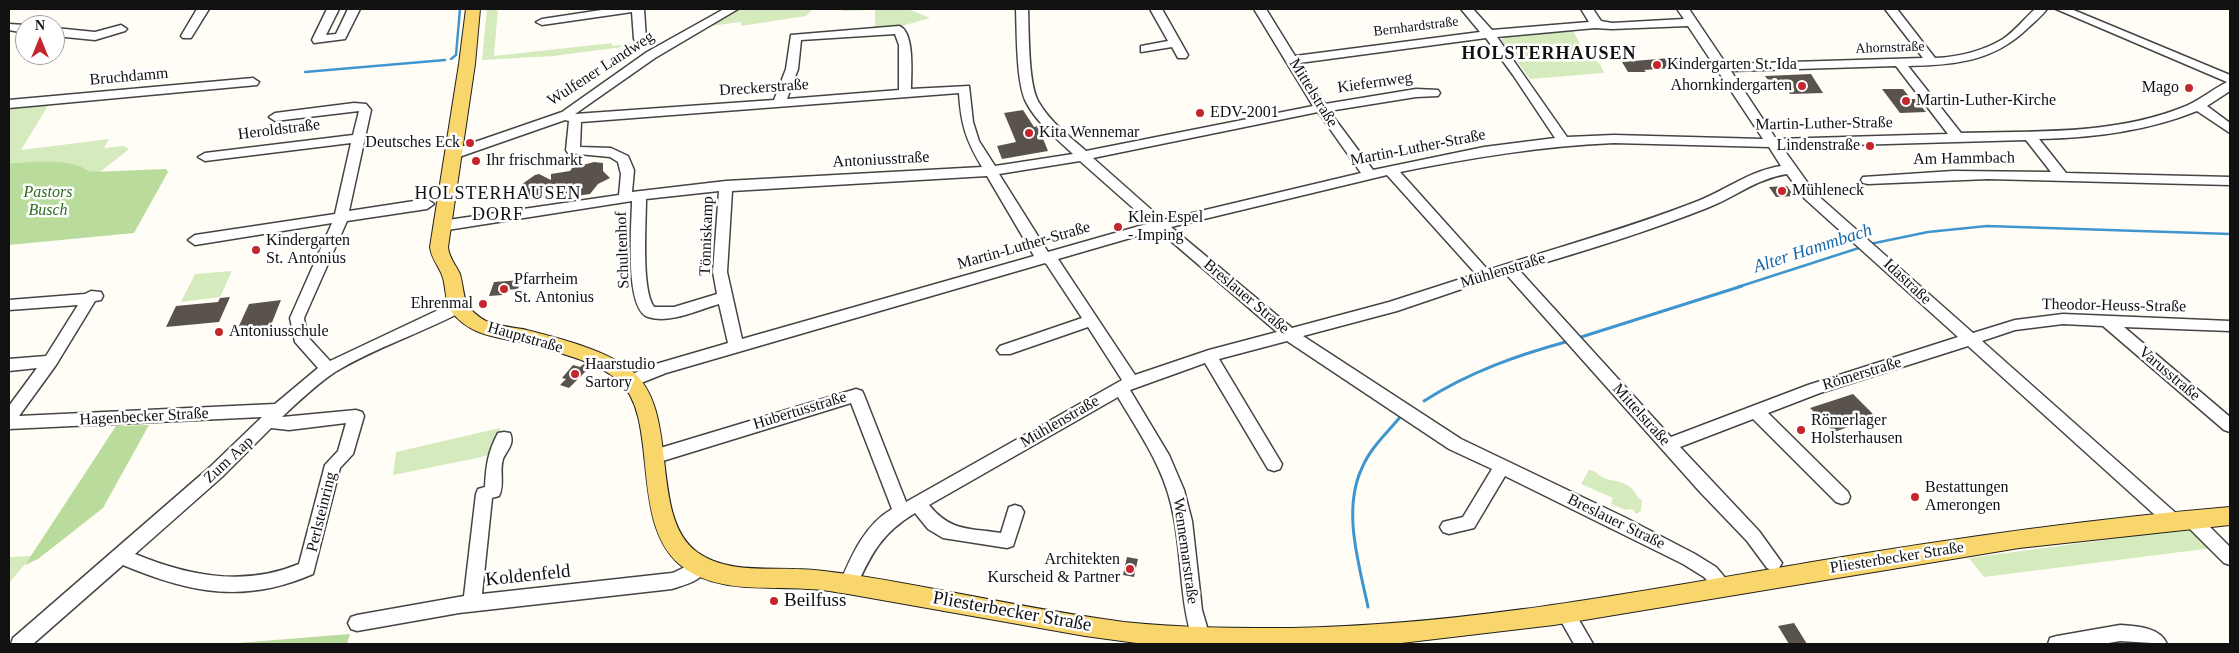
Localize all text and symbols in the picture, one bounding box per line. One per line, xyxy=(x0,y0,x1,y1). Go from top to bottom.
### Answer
street label: Bernhardstraße xyxy=(1373,13,1459,41)
north arrow xyxy=(15,15,65,65)
text: N xyxy=(35,18,45,33)
street label: Wulfener Landweg xyxy=(544,27,658,111)
street label: Ahornstraße xyxy=(1855,38,1925,58)
district label: HOLSTERHAUSEN xyxy=(1460,43,1638,65)
street label: Mittelstraße xyxy=(1284,55,1342,131)
place label: Kindergarten St. Ida xyxy=(1667,55,1797,75)
marker: Kindergarten St. Ida xyxy=(1651,59,1663,71)
street label: Bruchdamm xyxy=(89,64,169,90)
street label: Kiefernweg xyxy=(1336,68,1414,98)
street label: Dreckerstraße xyxy=(719,75,809,101)
place label: Ahornkindergarten xyxy=(1671,76,1792,96)
place label: Mago xyxy=(2142,78,2179,98)
marker: Ahornkindergarten xyxy=(1796,80,1808,92)
marker: Mago xyxy=(2183,82,2195,94)
place label: Martin-Luther-Kirche xyxy=(1916,91,2056,111)
marker: Martin-Luther-Kirche xyxy=(1900,95,1912,107)
place label: EDV-2001 xyxy=(1210,103,1279,123)
marker: EDV-2001 xyxy=(1194,107,1206,119)
street label: Martin-Luther-Straße xyxy=(1755,113,1893,135)
street label: Heroldstraße xyxy=(237,115,321,145)
place label: Kita Wennemar xyxy=(1039,123,1139,143)
street label: Martin-Luther-Straße xyxy=(1349,125,1487,171)
marker: Kita Wennemar xyxy=(1023,127,1035,139)
place label: Deutsches Eck xyxy=(365,133,460,153)
place label: Lindenstraße xyxy=(1776,136,1860,156)
marker: Deutsches Eck xyxy=(464,137,476,149)
marker: Lindenstraße xyxy=(1864,140,1876,152)
street label: Antoniusstraße xyxy=(832,148,930,172)
street label: Am Hammbach xyxy=(1913,149,2015,169)
place label: Ihr frischmarkt xyxy=(486,151,582,171)
marker: Ihr frischmarkt xyxy=(470,155,482,167)
place label: Mühleneck xyxy=(1792,181,1864,201)
park label: Pastors Busch xyxy=(24,183,72,221)
district label: HOLSTERHAUSEN DORF xyxy=(413,183,583,225)
marker: Mühleneck xyxy=(1776,185,1788,197)
street label: Tönniskamp xyxy=(696,196,718,276)
place label: Klein Espel - Imping xyxy=(1128,208,1203,246)
street label: Schultenhof xyxy=(612,211,634,289)
street label: Martin-Luther-Straße xyxy=(955,218,1093,274)
water label: Alter Hammbach xyxy=(1751,220,1875,278)
marker: Klein Espel - Imping xyxy=(1112,221,1124,233)
place label: Kindergarten St. Antonius xyxy=(266,231,350,269)
marker: Kindergarten St. Antonius xyxy=(250,244,262,256)
street label: Mühlenstraße xyxy=(1458,249,1548,293)
street label: Idastraße xyxy=(1879,255,1935,309)
street label: Breslauer Straße xyxy=(1199,256,1293,338)
place label: Pfarrheim St. Antonius xyxy=(514,270,594,308)
marker: Pfarrheim St. Antonius xyxy=(498,283,510,295)
place label: Ehrenmal xyxy=(411,294,473,314)
street label: Theodor-Heuss-Straße xyxy=(2042,295,2186,317)
marker: Ehrenmal xyxy=(477,298,489,310)
street label: Hauptstraße xyxy=(485,318,565,358)
place label: Antoniusschule xyxy=(229,322,329,342)
marker: Antoniusschule xyxy=(213,326,225,338)
street label: Varusstraße xyxy=(2134,343,2204,405)
street label: Römerstraße xyxy=(1820,353,1904,395)
place label: Haarstudio Sartory xyxy=(585,355,655,393)
marker: Haarstudio Sartory xyxy=(569,368,581,380)
street label: Mittelstraße xyxy=(1608,380,1674,450)
street label: Hubertusstraße xyxy=(751,388,849,434)
street label: Mühlenstraße xyxy=(1017,392,1103,452)
street label: Hagenbecker Straße xyxy=(79,404,209,430)
place label: Römerlager Holsterhausen xyxy=(1811,411,1903,449)
marker: Römerlager Holsterhausen xyxy=(1795,424,1807,436)
street label: Zum Aap xyxy=(200,432,258,488)
street label: Perlsteinring xyxy=(303,470,341,554)
place label: Bestattungen Amerongen xyxy=(1925,478,2009,516)
street label: Breslauer Straße xyxy=(1564,490,1668,554)
marker: Bestattungen Amerongen xyxy=(1909,491,1921,503)
street label: Wennemarstraße xyxy=(1168,497,1202,605)
street label: Pliesterbecker Straße xyxy=(1829,538,1965,578)
place label: Architekten Kurscheid & Partner xyxy=(988,550,1120,588)
street label: Koldenfeld xyxy=(484,560,572,592)
marker: Architekten Kurscheid & Partner xyxy=(1124,563,1136,575)
street label: Pliesterbecker Straße xyxy=(931,587,1093,637)
place label: Beilfuss xyxy=(784,590,846,612)
marker: Beilfuss xyxy=(768,595,780,607)

